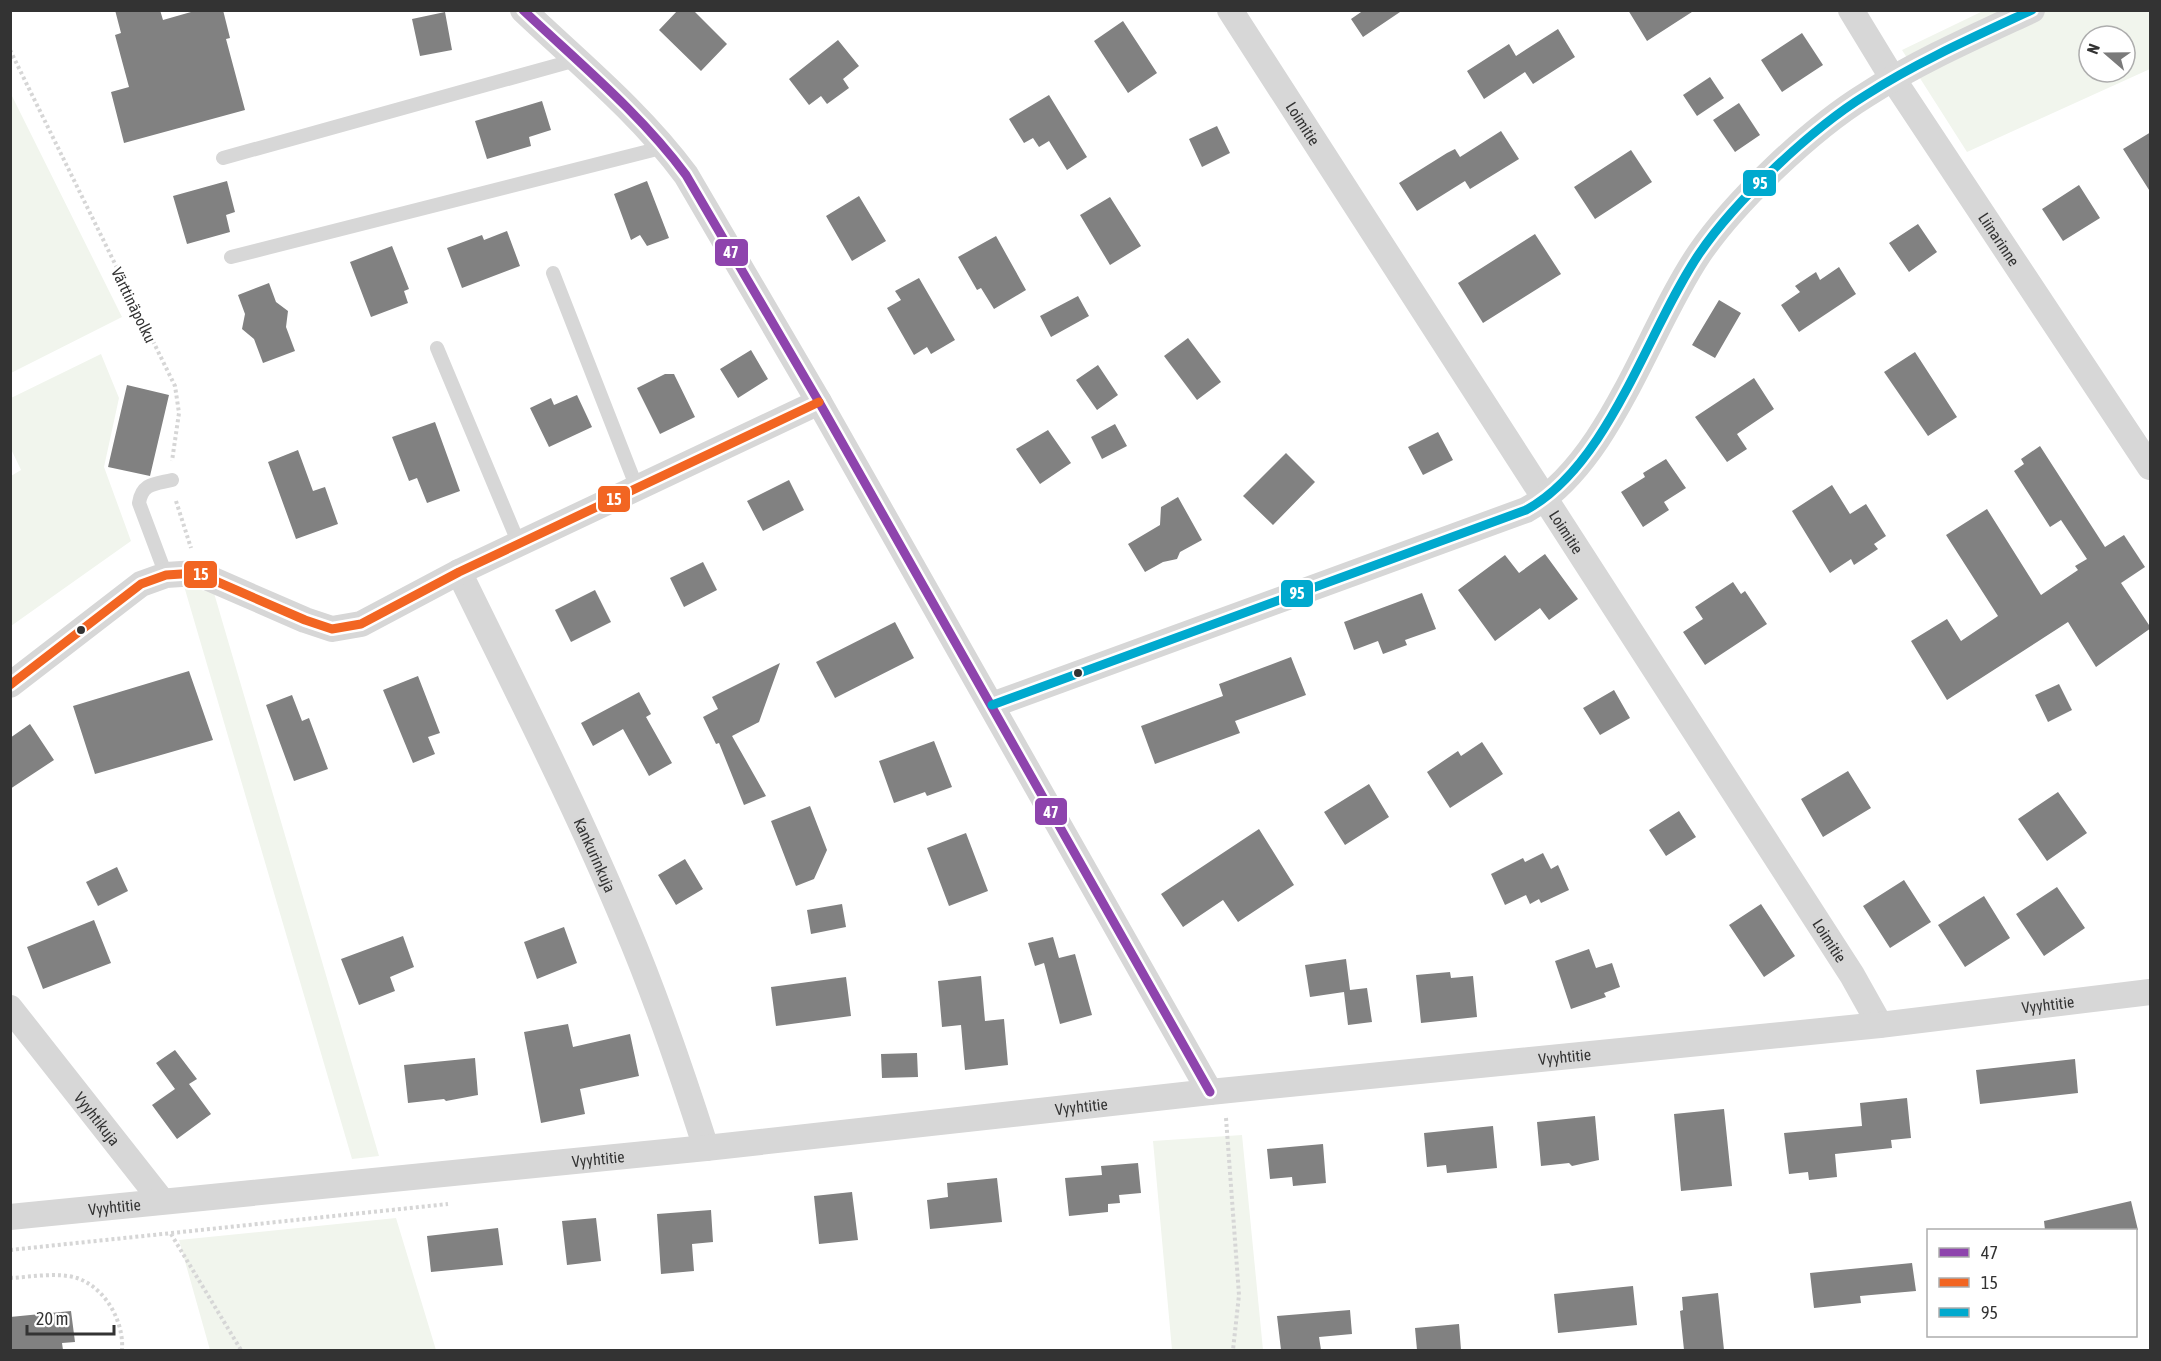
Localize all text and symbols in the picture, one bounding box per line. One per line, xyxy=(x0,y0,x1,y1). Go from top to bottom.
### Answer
north arrow xyxy=(2077,24,2137,84)
text: N xyxy=(2083,41,2103,56)
street label: Loimitie xyxy=(1283,98,1324,149)
line badge: 95 xyxy=(1742,169,1777,197)
text: 95 xyxy=(1752,174,1768,192)
street label: Liinarinne xyxy=(1975,209,2023,269)
line badge: 47 xyxy=(714,238,749,267)
text: 47 xyxy=(722,243,739,261)
street label: Värttinäpolku xyxy=(107,264,160,346)
line badge: 15 xyxy=(597,485,631,513)
text: 15 xyxy=(606,490,622,508)
street label: Loimitie xyxy=(1546,507,1587,557)
line badge: 15 xyxy=(183,560,218,589)
text: 15 xyxy=(193,565,209,583)
line badge: 95 xyxy=(1280,579,1314,608)
text: 95 xyxy=(1289,584,1305,602)
unlabelled marker xyxy=(75,624,87,636)
unlabelled marker xyxy=(1072,667,1084,679)
line badge: 47 xyxy=(1034,797,1068,826)
text: 47 xyxy=(1042,803,1059,821)
street label: Kankurinkuja xyxy=(570,815,620,895)
street label: Loimitie xyxy=(1809,915,1850,966)
street label: Vyyhtitie xyxy=(2021,992,2075,1017)
street label: Vyyhtitie xyxy=(1538,1045,1592,1068)
street label: Vyyhtikuja xyxy=(71,1088,124,1149)
street label: Vyyhtitie xyxy=(1054,1094,1108,1118)
street label: Vyyhtitie xyxy=(571,1147,625,1170)
street label: Vyyhtitie xyxy=(87,1195,142,1218)
legend xyxy=(1927,1229,2137,1337)
text: 47 xyxy=(1981,1242,1998,1263)
text: 15 xyxy=(1981,1272,1998,1293)
scale bar xyxy=(27,1298,114,1336)
text: 95 xyxy=(1981,1302,1998,1323)
text: 20 m xyxy=(36,1308,68,1329)

